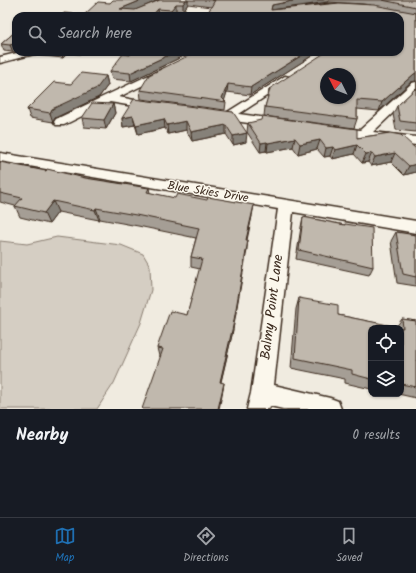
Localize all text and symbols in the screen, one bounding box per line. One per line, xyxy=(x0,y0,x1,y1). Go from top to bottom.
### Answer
search box xyxy=(12,12,404,56)
text: Search here xyxy=(58,22,132,46)
icon: search xyxy=(26,23,48,45)
north arrow xyxy=(320,68,356,104)
street label: Blue Skies Drive xyxy=(166,176,250,208)
street label: Balmy Point Lane xyxy=(255,252,289,361)
map controls xyxy=(368,325,404,397)
button: locate xyxy=(368,325,404,361)
button: layers xyxy=(368,361,404,397)
text: Nearby xyxy=(16,422,68,449)
text: 0 results xyxy=(353,425,400,446)
tab: Map xyxy=(54,525,76,567)
tab: Directions xyxy=(183,525,229,567)
tab: Saved xyxy=(336,525,362,567)

